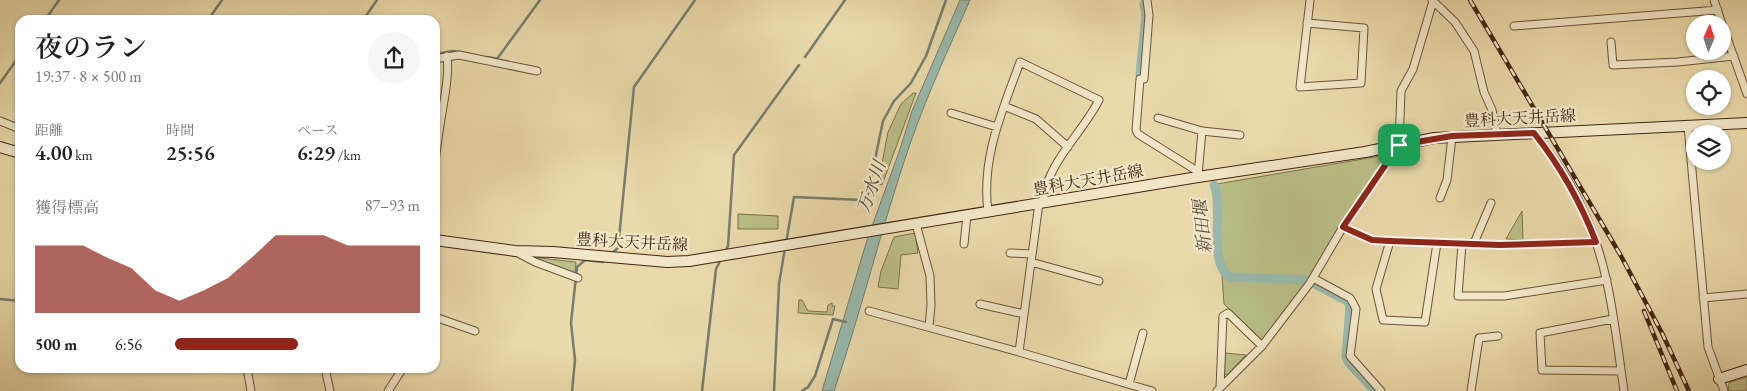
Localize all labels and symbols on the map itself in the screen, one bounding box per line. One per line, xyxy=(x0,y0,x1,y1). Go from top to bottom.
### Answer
north arrow xyxy=(1686,15,1731,60)
street label: 豊科大天井岳線 xyxy=(1464,105,1576,131)
pin xyxy=(1378,124,1420,166)
water label: 万水川 xyxy=(851,156,891,216)
street label: 豊科大天井岳線 xyxy=(1031,160,1145,200)
water label: 新田堰 xyxy=(1187,196,1216,255)
street label: 豊科大天井岳線 xyxy=(576,229,688,255)

